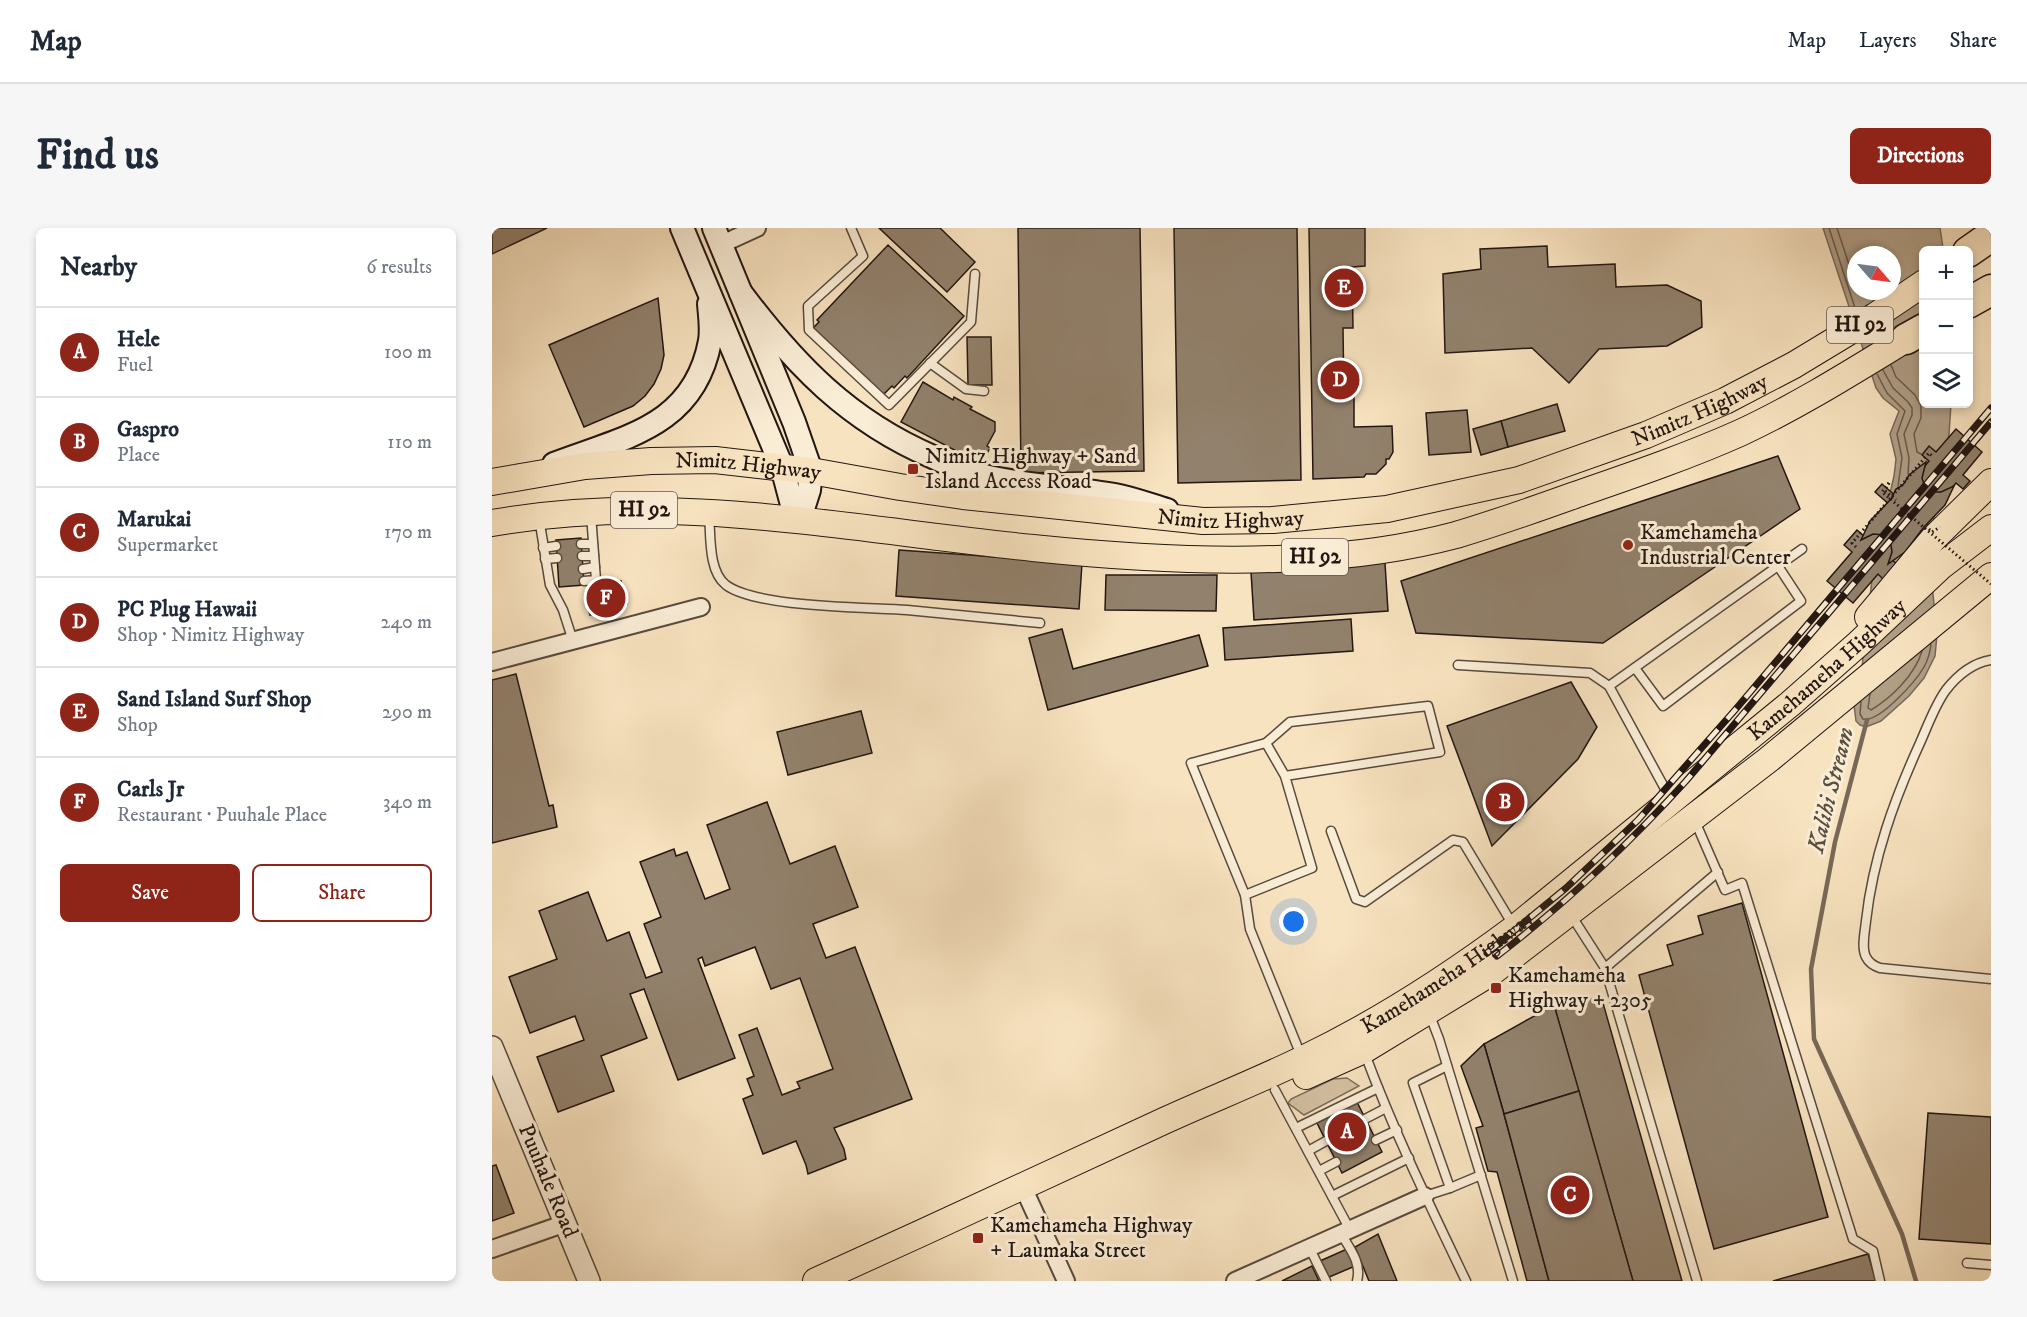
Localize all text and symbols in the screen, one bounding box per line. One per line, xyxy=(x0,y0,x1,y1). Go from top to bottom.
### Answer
text: Map xyxy=(30,24,82,59)
text: Map xyxy=(1787,28,1826,54)
text: Layers xyxy=(1859,28,1917,54)
text: Share xyxy=(1950,28,1997,54)
button: Directions xyxy=(1850,128,1991,184)
text: Find us xyxy=(36,130,159,182)
north arrow xyxy=(1847,246,1901,300)
map controls xyxy=(1919,246,1973,408)
button: + xyxy=(1919,246,1973,300)
text: Nearby xyxy=(60,251,137,284)
text: 6 results xyxy=(366,255,432,280)
pin: E xyxy=(1324,266,1364,310)
button: − xyxy=(1919,300,1973,354)
road number: HI 92 xyxy=(1827,307,1893,343)
text: Hele xyxy=(117,326,160,353)
text: A xyxy=(73,340,86,365)
text: 100 m xyxy=(384,340,432,365)
text: Fuel xyxy=(117,353,153,378)
button: layers xyxy=(1919,354,1973,408)
pin: D xyxy=(1320,358,1360,402)
street label: Nimitz Highway xyxy=(1628,367,1773,453)
text: Gaspro xyxy=(117,416,179,443)
text: B xyxy=(73,430,86,455)
text: 110 m xyxy=(387,430,432,455)
text: Place xyxy=(117,443,160,468)
place label: Nimitz Highway + Sand Island Access Road xyxy=(925,443,1137,495)
street label: Nimitz Highway xyxy=(675,447,824,486)
marker: Nimitz Highway + Sand Island Access Road xyxy=(906,462,920,476)
road number: HI 92 xyxy=(611,492,677,528)
street label: Nimitz Highway xyxy=(1156,503,1305,535)
text: Marukai xyxy=(117,506,191,533)
place label: Kamehameha Industrial Center xyxy=(1640,519,1791,571)
text: C xyxy=(73,520,86,545)
text: 170 m xyxy=(384,520,432,545)
text: Supermarket xyxy=(117,533,218,558)
marker: Kamehameha Industrial Center xyxy=(1621,538,1635,552)
road number: HI 92 xyxy=(1282,539,1348,575)
pin: F xyxy=(586,576,626,620)
street label: Kamehameha Highway xyxy=(1742,592,1912,747)
text: PC Plug Hawaii xyxy=(117,596,257,623)
text: D xyxy=(72,610,87,635)
text: 240 m xyxy=(381,610,432,635)
text: Shop · Nimitz Highway xyxy=(117,623,304,648)
text: Sand Island Surf Shop xyxy=(117,686,311,713)
text: E xyxy=(72,700,87,725)
text: 290 m xyxy=(382,700,432,725)
text: Shop xyxy=(117,713,158,738)
water label: Kalihi Stream xyxy=(1801,724,1861,857)
text: Carls Jr xyxy=(117,776,184,803)
pin: B xyxy=(1486,780,1524,824)
text: F xyxy=(73,790,86,815)
text: 340 m xyxy=(383,790,432,815)
text: Restaurant · Puuhale Place xyxy=(117,803,327,828)
button: Save xyxy=(60,864,240,922)
button: Share xyxy=(252,864,432,922)
street label: Kamehameha Highway xyxy=(1356,904,1540,1040)
your location xyxy=(1279,907,1308,936)
place label: Kamehameha Highway + 2305 xyxy=(1508,962,1652,1014)
marker: Kamehameha Highway + 2305 xyxy=(1489,981,1503,995)
pin: A xyxy=(1328,1110,1366,1154)
street label: Puuhale Road xyxy=(512,1120,584,1242)
pin: C xyxy=(1550,1172,1590,1218)
place label: Kamehameha Highway + Laumaka Street xyxy=(990,1212,1193,1264)
marker: Kamehameha Highway + Laumaka Street xyxy=(971,1231,985,1245)

